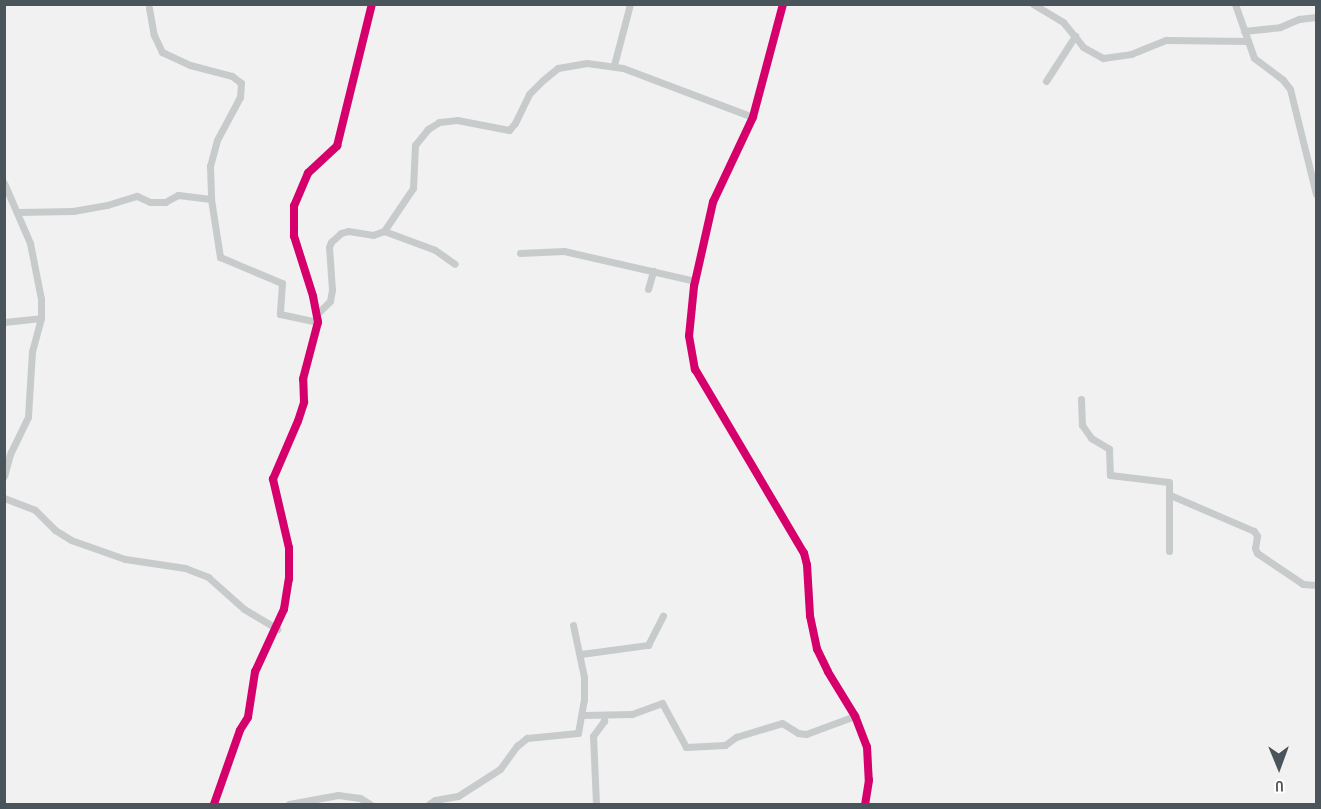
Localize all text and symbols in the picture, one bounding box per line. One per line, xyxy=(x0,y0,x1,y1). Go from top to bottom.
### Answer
north arrow xyxy=(1249,737,1309,797)
text: U xyxy=(1275,776,1284,795)

